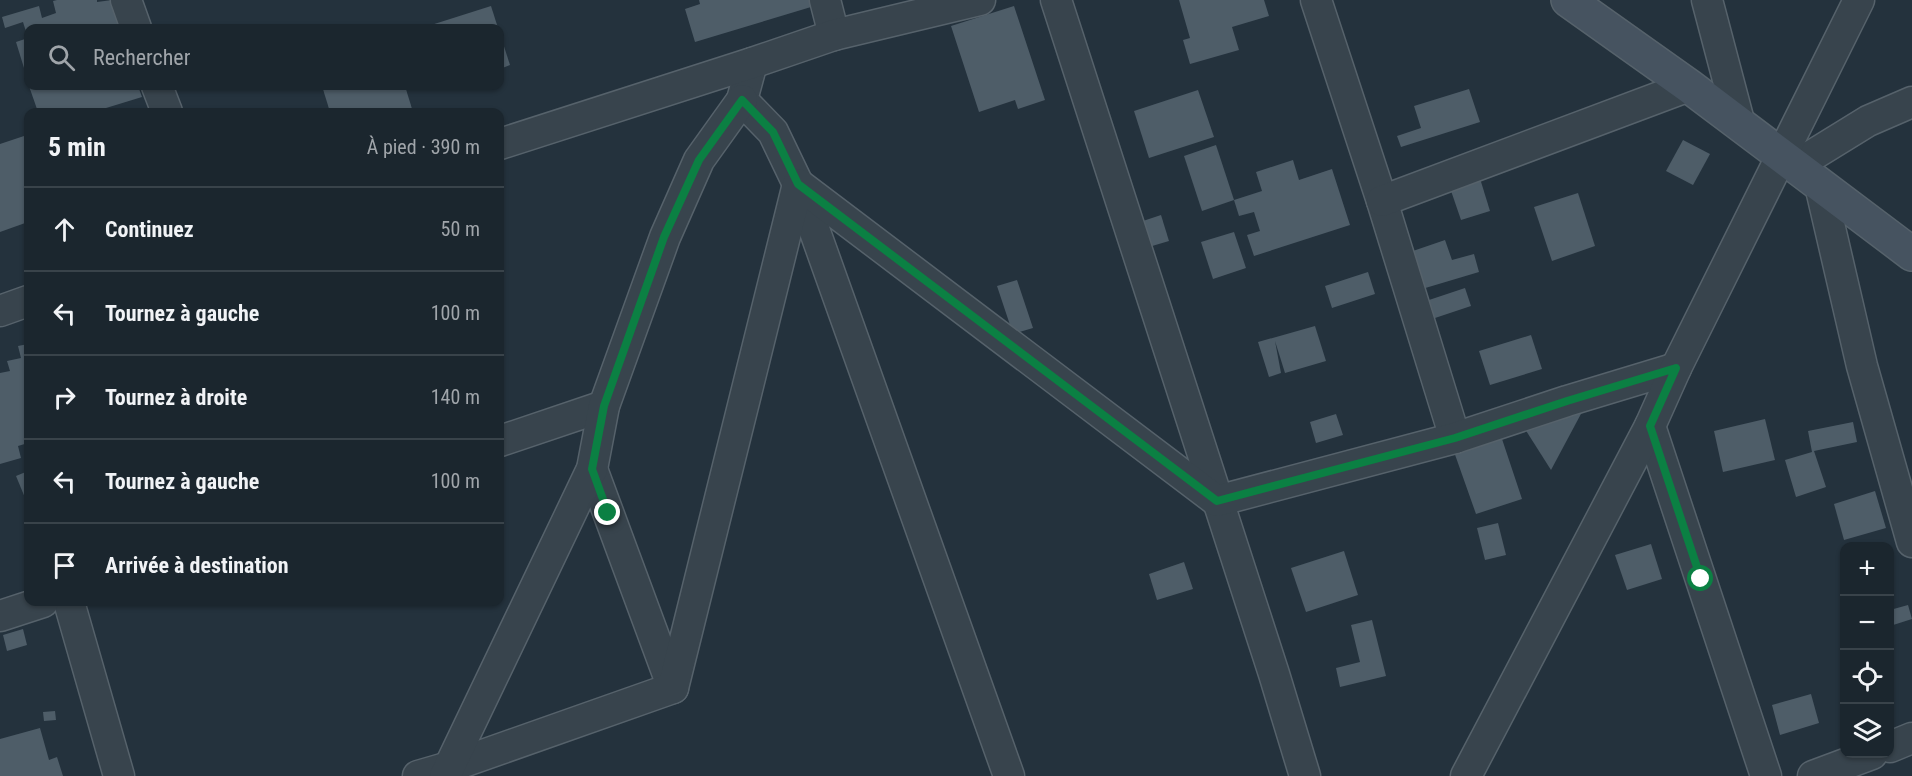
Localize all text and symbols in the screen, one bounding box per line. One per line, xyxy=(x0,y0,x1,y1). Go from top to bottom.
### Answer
search box xyxy=(24,24,504,90)
icon: search xyxy=(45,41,78,74)
text: Rechercher xyxy=(93,45,190,70)
text: 5 min xyxy=(48,132,106,162)
text: À pied · 390 m xyxy=(367,135,480,159)
icon: ahead xyxy=(48,213,81,246)
text: Continuez xyxy=(105,217,194,242)
text: 50 m xyxy=(441,217,480,241)
icon: left xyxy=(48,297,81,330)
text: Tournez à gauche xyxy=(105,301,259,326)
text: 100 m xyxy=(431,301,480,325)
icon: right xyxy=(48,381,81,414)
text: Tournez à droite xyxy=(105,385,247,410)
text: 140 m xyxy=(431,385,480,409)
icon: left xyxy=(48,465,81,498)
text: Tournez à gauche xyxy=(105,469,259,494)
text: 100 m xyxy=(431,469,480,493)
route end xyxy=(594,499,620,525)
map controls xyxy=(1840,542,1894,758)
button: + xyxy=(1840,542,1894,596)
icon: arrive xyxy=(48,549,81,582)
text: Arrivée à destination xyxy=(105,553,289,578)
route start xyxy=(1687,565,1713,591)
button: − xyxy=(1840,596,1894,650)
button: locate xyxy=(1840,650,1894,704)
button: layers xyxy=(1840,704,1894,758)

